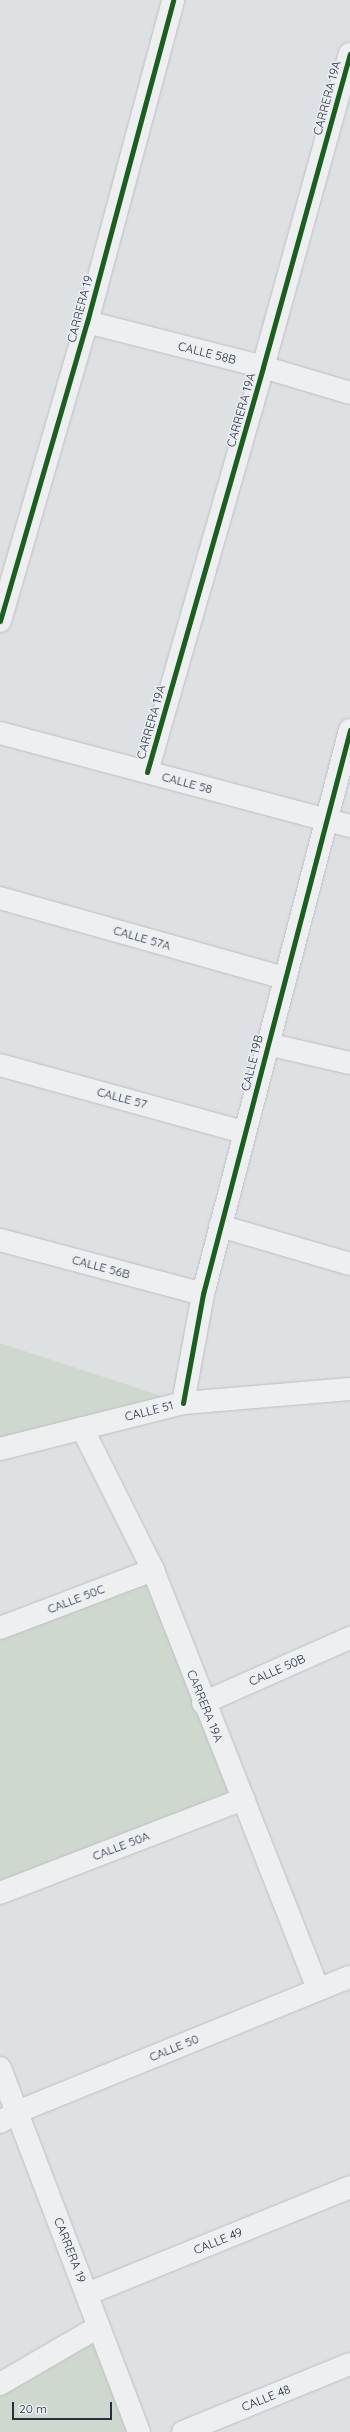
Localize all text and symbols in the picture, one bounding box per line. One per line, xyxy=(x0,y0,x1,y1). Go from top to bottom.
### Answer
street label: CARRERA 19A xyxy=(310,59,344,137)
street label: CARRERA 19 xyxy=(64,274,96,344)
street label: CALLE 58B xyxy=(176,339,238,367)
street label: CARRERA 19A xyxy=(224,371,258,449)
street label: CARRERA 19A xyxy=(134,683,168,761)
street label: CALLE 58 xyxy=(160,769,214,797)
street label: CALLE 57A xyxy=(112,923,172,953)
street label: CALLE 19B xyxy=(238,1033,266,1093)
street label: CALLE 57 xyxy=(95,1084,149,1112)
street label: CALLE 56B xyxy=(71,1252,131,1282)
street label: CALLE 51 xyxy=(123,1398,175,1424)
street label: CALLE 50C xyxy=(45,1582,107,1616)
street label: CALLE 50B xyxy=(247,1651,307,1689)
street label: CARRERA 19A xyxy=(184,1668,226,1744)
street label: CALLE 50A xyxy=(90,1829,152,1863)
street label: CALLE 50 xyxy=(147,2032,201,2064)
street label: CARRERA 19 xyxy=(51,2215,89,2285)
street label: CALLE 49 xyxy=(192,2225,244,2257)
street label: CALLE 48 xyxy=(240,2382,292,2414)
scale bar xyxy=(14,2394,114,2420)
text: 20 m xyxy=(19,2401,47,2416)

